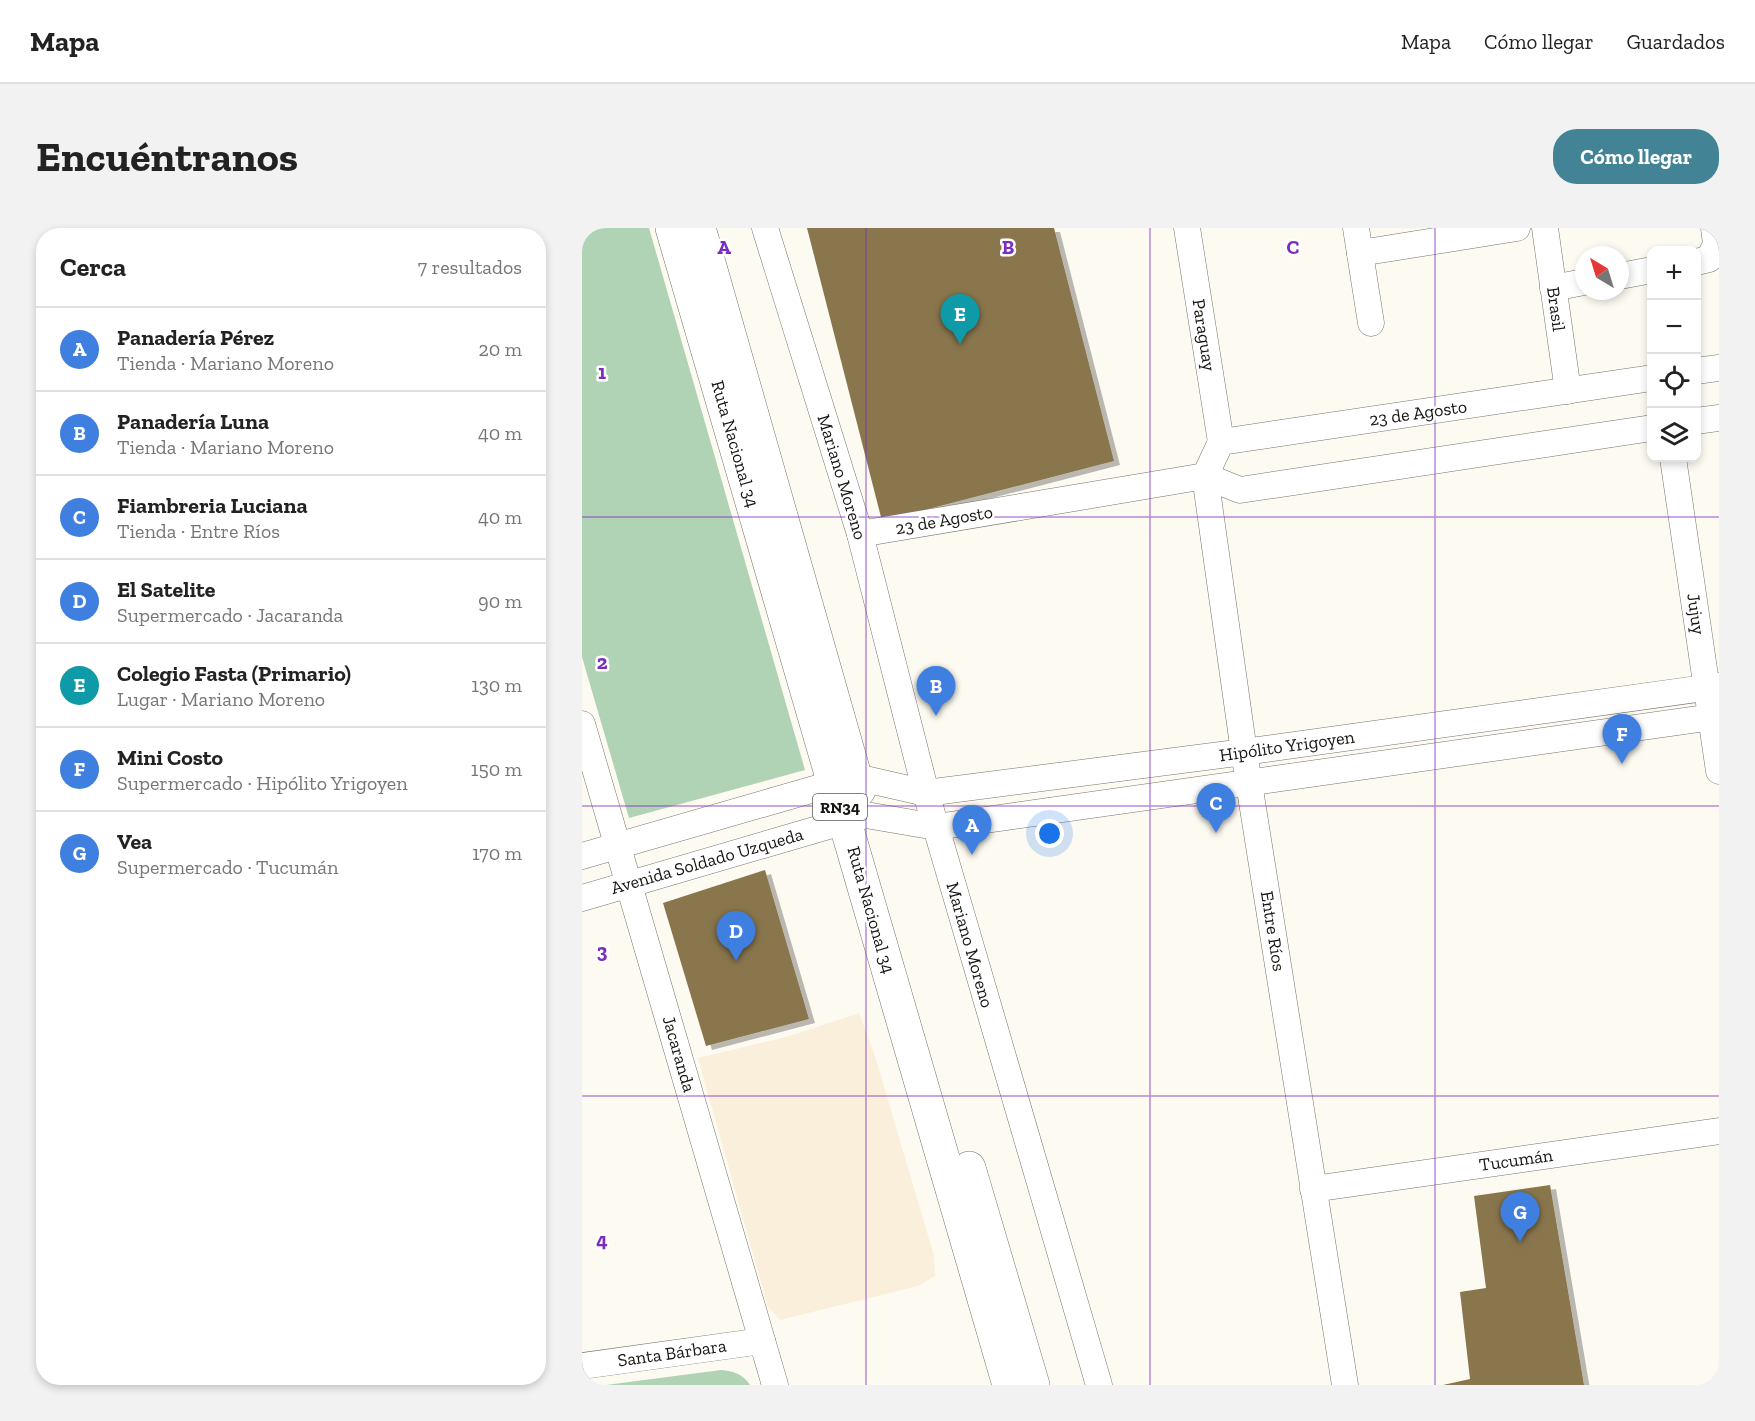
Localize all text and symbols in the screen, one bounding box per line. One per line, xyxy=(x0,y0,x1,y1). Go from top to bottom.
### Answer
text: Mapa xyxy=(30,25,99,58)
text: Mapa xyxy=(1401,29,1451,54)
text: Cómo llegar xyxy=(1484,29,1594,54)
text: Guardados xyxy=(1627,29,1725,54)
button: Cómo llegar xyxy=(1553,129,1719,184)
text: Encuéntranos xyxy=(36,131,298,182)
text: A xyxy=(717,235,731,259)
text: B xyxy=(1002,235,1014,259)
text: C xyxy=(1287,235,1300,259)
north arrow xyxy=(1575,246,1629,300)
map controls xyxy=(1647,246,1701,462)
button: + xyxy=(1647,246,1701,300)
text: Cerca xyxy=(60,251,126,283)
text: 7 resultados xyxy=(418,255,522,279)
street label: Brasil xyxy=(1542,285,1570,333)
pin: E xyxy=(940,294,980,344)
street label: Paraguay xyxy=(1187,297,1221,373)
button: − xyxy=(1647,300,1701,354)
text: Panadería Pérez xyxy=(117,324,274,351)
text: A xyxy=(73,337,86,361)
text: 20 m xyxy=(478,337,522,361)
text: Tienda · Mariano Moreno xyxy=(117,351,334,375)
button: locate xyxy=(1647,354,1701,408)
text: 1 xyxy=(598,360,606,384)
street label: Ruta Nacional 34 xyxy=(706,378,764,510)
street label: 23 de Agosto xyxy=(1368,395,1468,431)
text: Panadería Luna xyxy=(117,408,269,435)
button: layers xyxy=(1647,408,1701,462)
street label: Mariano Moreno xyxy=(813,412,871,542)
text: B xyxy=(73,421,86,445)
text: 40 m xyxy=(478,421,522,445)
text: Tienda · Mariano Moreno xyxy=(117,435,334,459)
text: Fiambreria Luciana xyxy=(117,492,308,519)
street label: 23 de Agosto xyxy=(894,501,994,539)
text: C xyxy=(73,505,86,529)
text: 40 m xyxy=(478,505,522,529)
text: Tienda · Entre Ríos xyxy=(117,519,280,543)
text: El Satelite xyxy=(117,576,215,603)
text: D xyxy=(73,589,86,613)
text: 90 m xyxy=(478,589,522,613)
street label: Jujuy xyxy=(1682,592,1710,637)
text: Supermercado · Jacaranda xyxy=(117,603,343,627)
text: 2 xyxy=(597,650,608,674)
text: Colegio Fasta (Primario) xyxy=(117,660,351,687)
pin: B xyxy=(916,666,956,716)
text: E xyxy=(74,673,85,697)
text: 130 m xyxy=(471,673,522,697)
text: Lugar · Mariano Moreno xyxy=(117,687,325,711)
pin: F xyxy=(1602,714,1642,764)
street label: Hipólito Yrigoyen xyxy=(1218,726,1357,766)
text: Mini Costo xyxy=(117,744,223,771)
text: F xyxy=(74,757,85,781)
text: 150 m xyxy=(471,757,522,781)
text: Supermercado · Hipólito Yrigoyen xyxy=(117,771,408,795)
pin: C xyxy=(1196,784,1236,833)
road number: RN34 xyxy=(813,794,867,820)
pin: A xyxy=(952,806,992,855)
your location xyxy=(1035,819,1064,848)
street label: Avenida Soldado Uzqueda xyxy=(608,823,806,899)
text: Vea xyxy=(117,828,152,855)
text: G xyxy=(73,841,86,865)
text: 170 m xyxy=(472,841,522,865)
street label: Ruta Nacional 34 xyxy=(842,844,900,976)
text: Supermercado · Tucumán xyxy=(117,855,338,879)
street label: Mariano Moreno xyxy=(942,880,998,1010)
street label: Entre Ríos xyxy=(1256,889,1290,973)
pin: D xyxy=(716,912,756,961)
text: 3 xyxy=(597,939,608,963)
street label: Jacaranda xyxy=(658,1013,700,1095)
street label: Tucumán xyxy=(1478,1144,1555,1176)
pin: G xyxy=(1500,1192,1540,1242)
text: 4 xyxy=(596,1228,608,1252)
street label: Santa Bárbara xyxy=(616,1334,728,1372)

